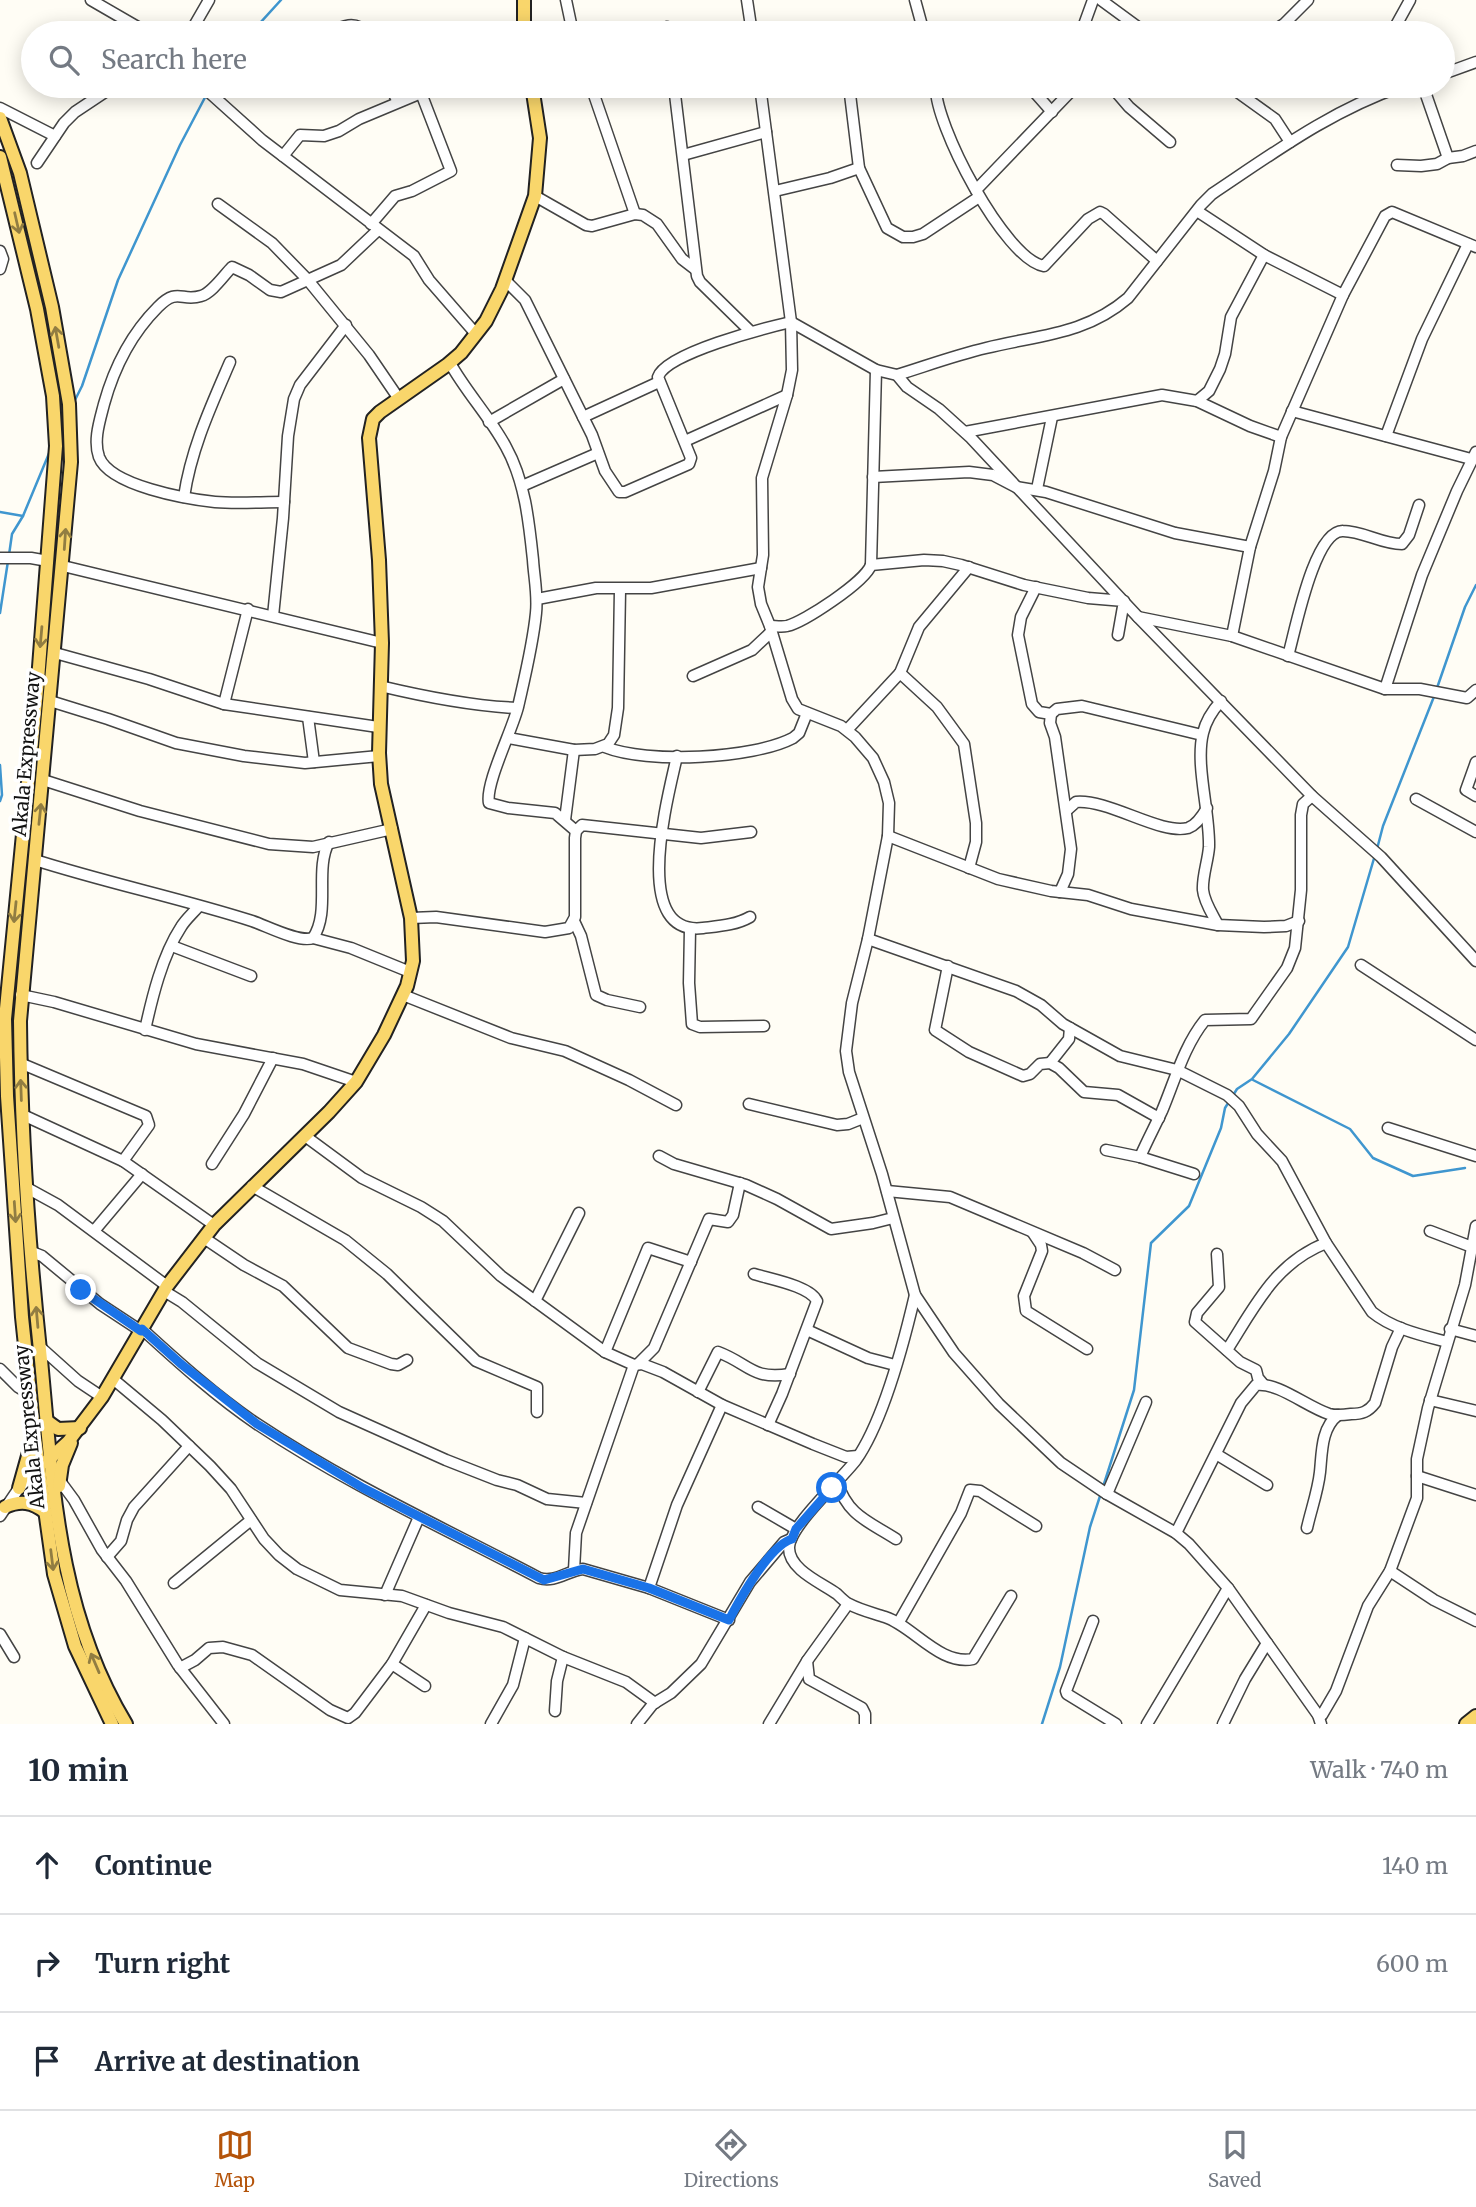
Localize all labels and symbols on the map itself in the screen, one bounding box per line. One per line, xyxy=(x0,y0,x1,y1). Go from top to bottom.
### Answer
one-way arrow xyxy=(11,211,25,234)
one-way arrow xyxy=(50,326,63,349)
one-way arrow xyxy=(59,528,72,551)
one-way arrow xyxy=(34,625,47,647)
street label: Akala Expressway xyxy=(7,671,45,838)
one-way arrow xyxy=(33,804,46,826)
one-way arrow xyxy=(8,900,21,923)
one-way arrow xyxy=(15,1079,28,1102)
one-way arrow xyxy=(9,1200,22,1223)
route end xyxy=(65,1274,96,1305)
one-way arrow xyxy=(30,1306,43,1329)
street label: Akala Expressway xyxy=(8,1344,50,1511)
route start xyxy=(816,1472,847,1503)
one-way arrow xyxy=(45,1548,58,1571)
one-way arrow xyxy=(88,1653,101,1674)

